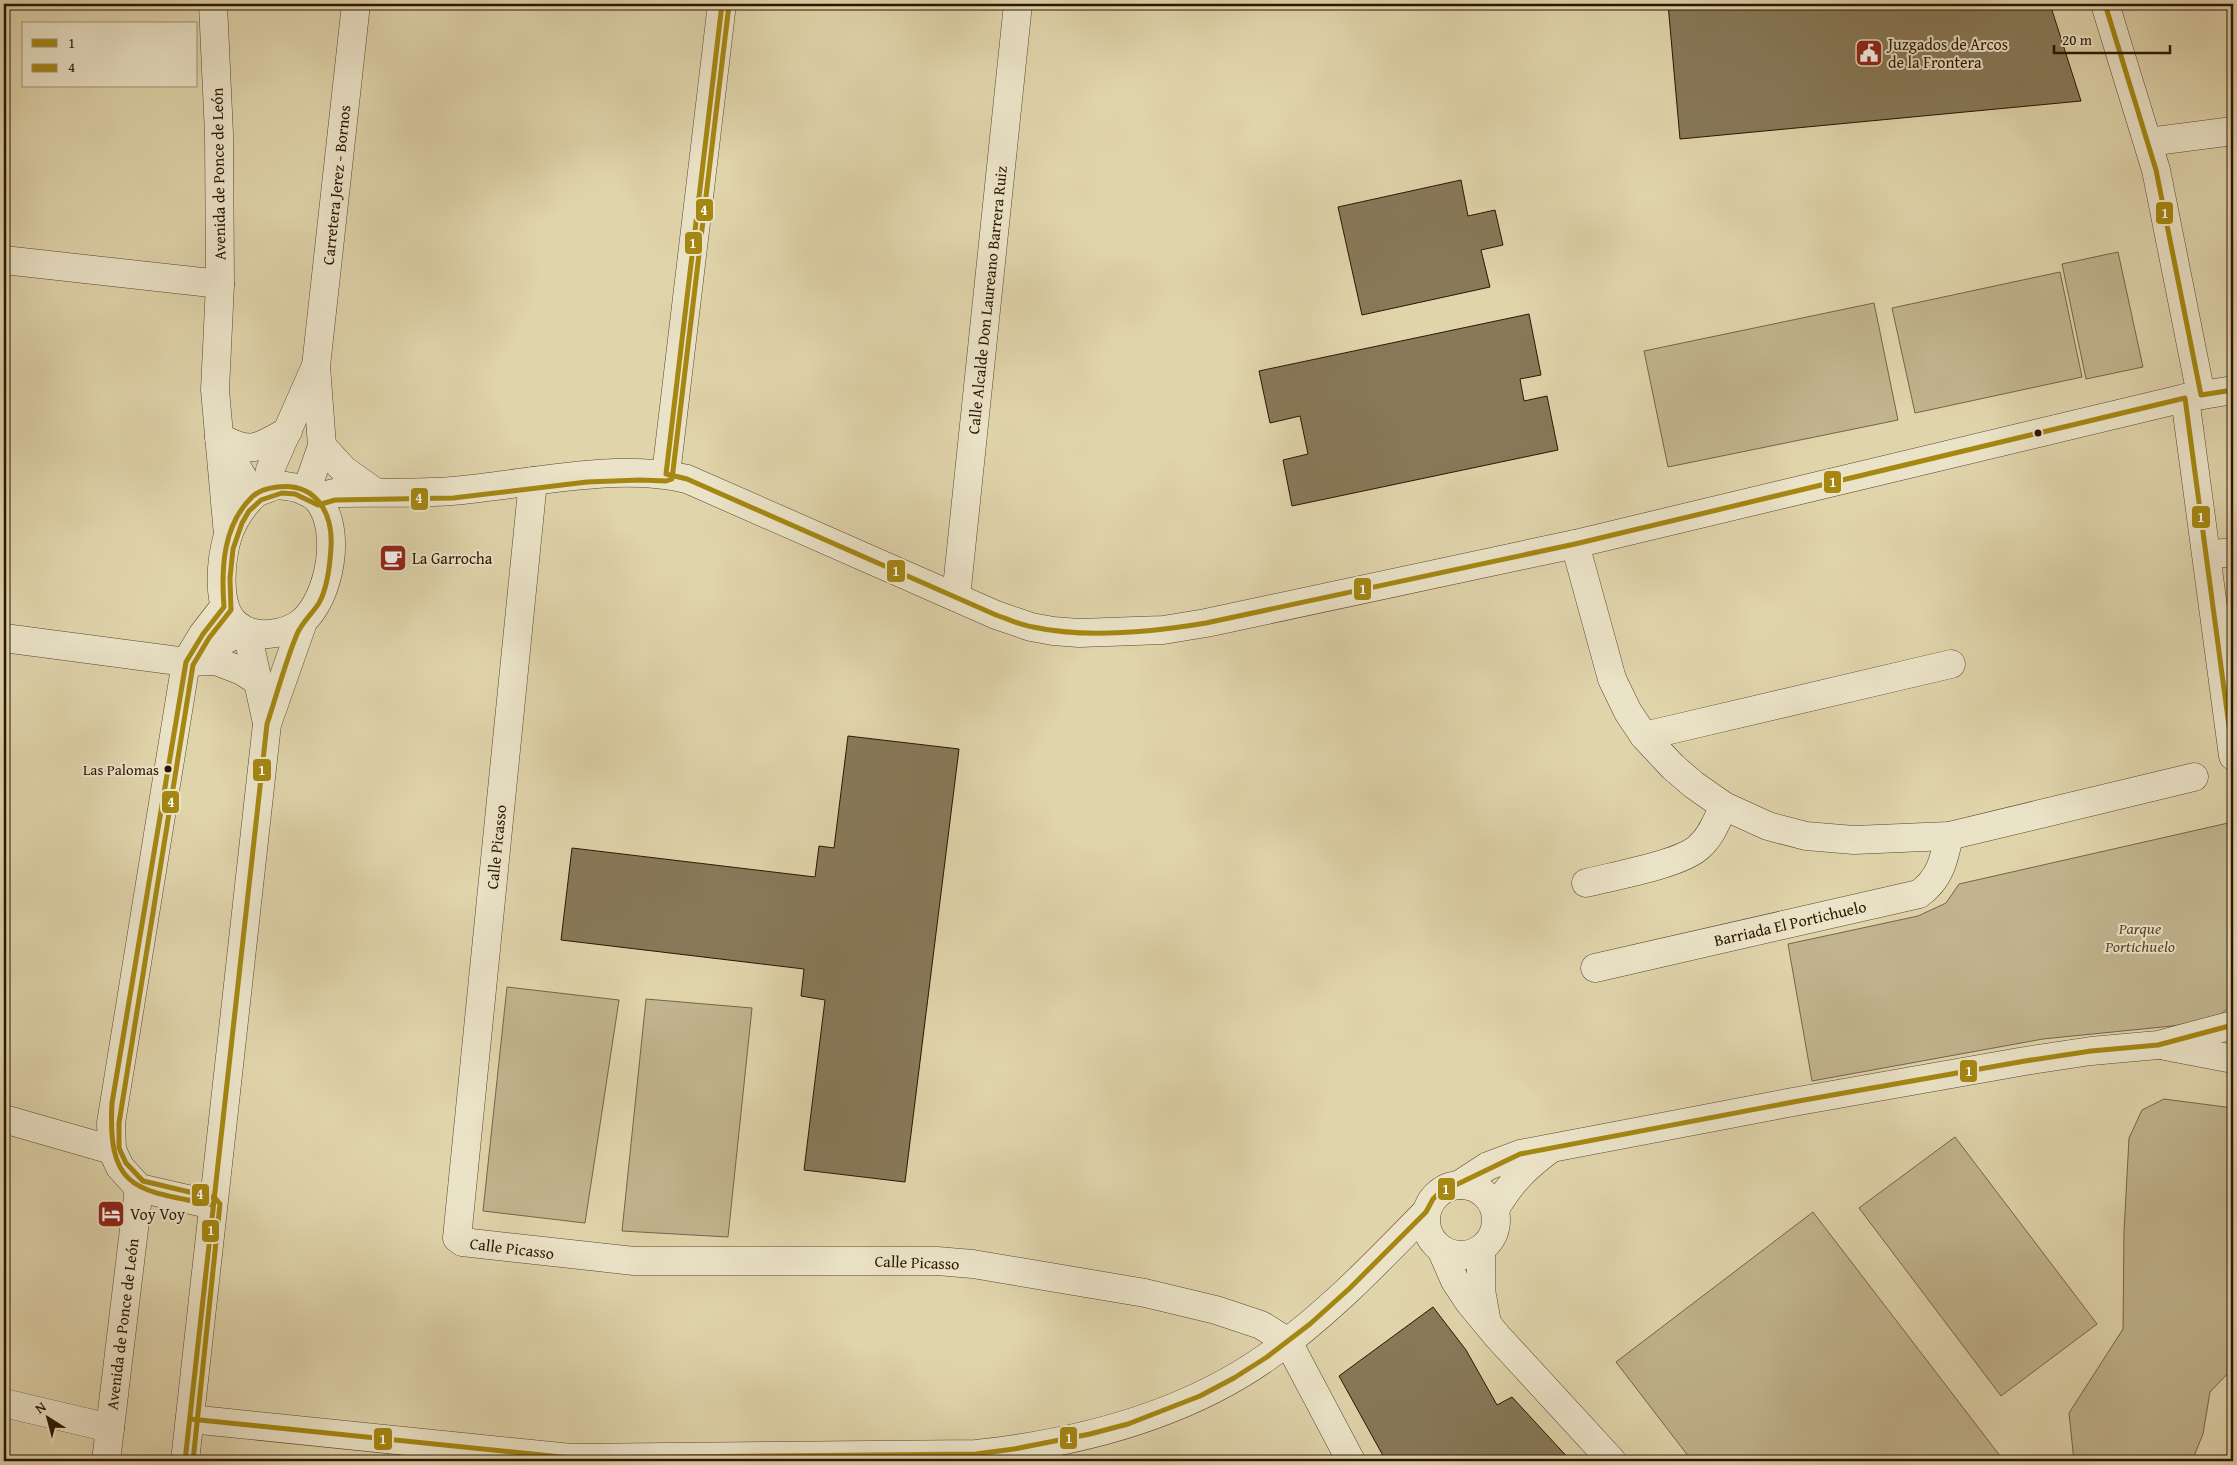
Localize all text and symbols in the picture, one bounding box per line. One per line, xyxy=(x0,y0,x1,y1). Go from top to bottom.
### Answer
legend xyxy=(22,22,198,88)
scale bar xyxy=(2054,22,2171,54)
text: 20 m xyxy=(2062,29,2093,50)
text: 1 xyxy=(68,32,75,53)
place label: Juzgados de Arcos de la Frontera xyxy=(1886,32,2008,74)
public building icon: Juzgados de Arcos de la Frontera xyxy=(1854,38,1884,68)
text: 4 xyxy=(68,56,75,77)
street label: Avenida de Ponce de León xyxy=(204,87,232,260)
street label: Carretera Jerez - Bornos xyxy=(316,104,356,266)
street label: Calle Alcalde Don Laureano Barrera Ruiz xyxy=(961,165,1013,435)
line badge: 4 xyxy=(695,198,714,222)
text: 4 xyxy=(700,200,708,220)
line badge: 1 xyxy=(2155,201,2174,225)
text: 1 xyxy=(2161,203,2169,223)
line badge: 1 xyxy=(684,231,703,255)
text: 1 xyxy=(689,233,697,253)
unlabelled marker xyxy=(2033,428,2043,438)
line badge: 1 xyxy=(1823,470,1842,494)
text: 1 xyxy=(1829,472,1837,492)
line badge: 4 xyxy=(410,487,429,511)
text: 4 xyxy=(415,488,423,508)
line badge: 1 xyxy=(2191,505,2211,529)
text: 1 xyxy=(2197,507,2205,527)
cafe icon: La Garrocha xyxy=(378,543,408,573)
place label: La Garrocha xyxy=(412,546,493,570)
line badge: 1 xyxy=(886,559,906,583)
text: 1 xyxy=(892,561,900,581)
line badge: 1 xyxy=(1353,577,1372,601)
text: 1 xyxy=(1359,579,1367,599)
line badge: 1 xyxy=(252,758,272,782)
place label: Las Palomas xyxy=(83,759,159,780)
text: 1 xyxy=(258,760,266,780)
marker: Las Palomas xyxy=(163,764,173,774)
line badge: 4 xyxy=(161,790,180,814)
text: 4 xyxy=(167,792,175,812)
street label: Calle Picasso xyxy=(480,804,512,890)
street label: Barriada El Portichuelo xyxy=(1711,894,1869,952)
park label: Parque Portichuelo xyxy=(2104,916,2175,958)
line badge: 1 xyxy=(1959,1059,1978,1083)
text: 1 xyxy=(1965,1061,1973,1081)
line badge: 1 xyxy=(1437,1177,1456,1201)
text: 1 xyxy=(1442,1179,1450,1199)
line badge: 4 xyxy=(191,1183,210,1207)
text: 4 xyxy=(196,1184,204,1204)
hotel icon: Voy Voy xyxy=(96,1199,126,1229)
place label: Voy Voy xyxy=(130,1202,185,1226)
line badge: 1 xyxy=(201,1219,220,1243)
text: 1 xyxy=(207,1220,215,1240)
street label: Calle Picasso xyxy=(468,1231,556,1265)
street label: Avenida de Ponce de León xyxy=(100,1237,144,1411)
street label: Calle Picasso xyxy=(874,1249,960,1275)
north arrow xyxy=(22,1392,72,1442)
text: N xyxy=(31,1396,51,1418)
line badge: 1 xyxy=(1059,1426,1078,1450)
line badge: 1 xyxy=(373,1427,393,1451)
text: 1 xyxy=(1065,1428,1073,1448)
text: 1 xyxy=(379,1429,387,1449)

